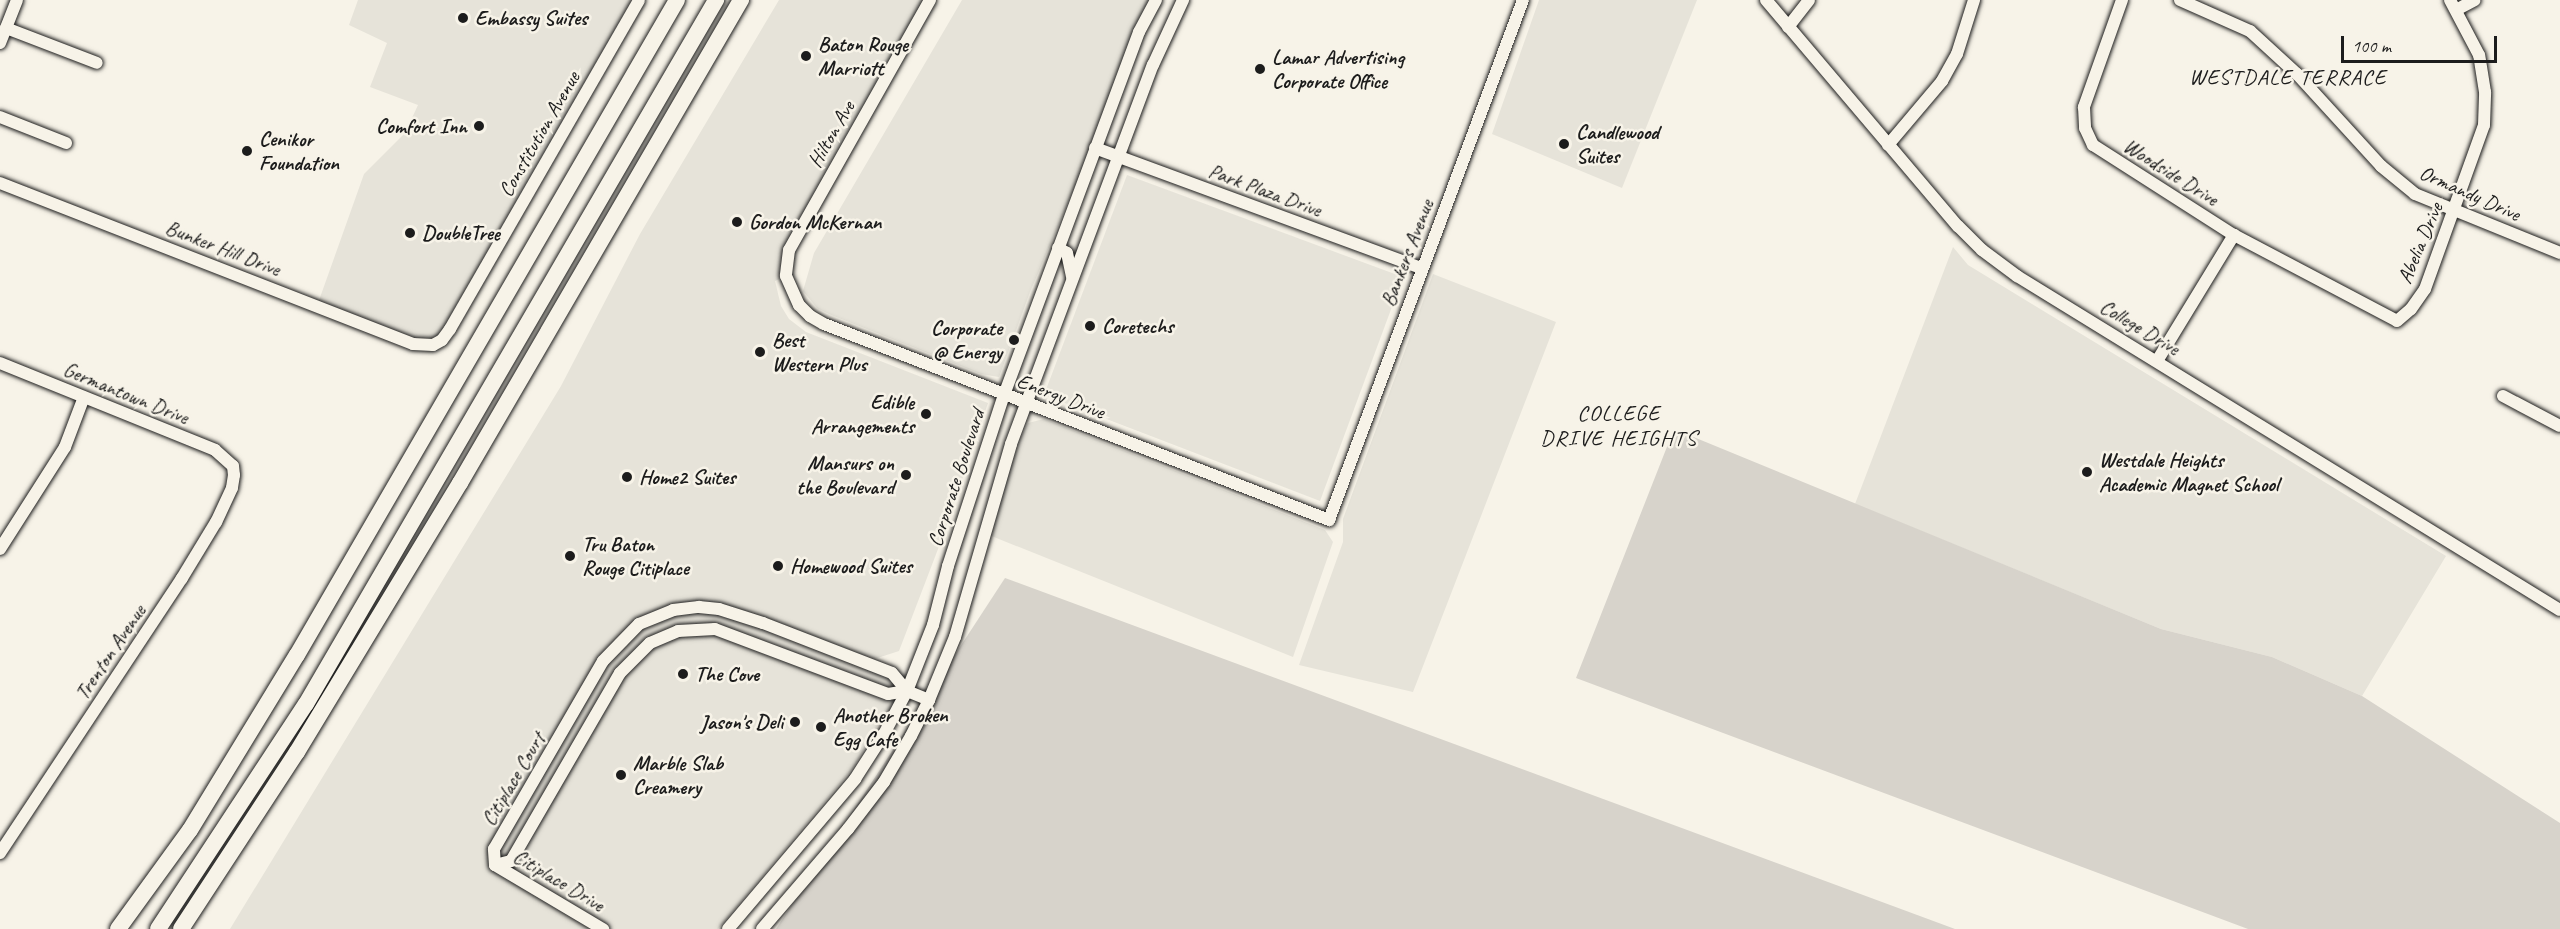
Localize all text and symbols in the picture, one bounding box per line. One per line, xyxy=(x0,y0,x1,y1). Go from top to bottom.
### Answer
place label: Embassy Suites xyxy=(475,5,587,31)
marker: Embassy Suites xyxy=(456,11,470,25)
scale bar xyxy=(2344,24,2500,62)
place label: Baton Rouge Marriott xyxy=(818,31,909,81)
text: 100 m xyxy=(2352,35,2391,57)
place label: Lamar Advertising Corporate Office xyxy=(1272,44,1404,94)
marker: Baton Rouge Marriott xyxy=(799,49,813,63)
marker: Lamar Advertising Corporate Office xyxy=(1253,62,1267,76)
district label: WESTDALE TERRACE xyxy=(2190,65,2386,91)
street label: Constitution Avenue xyxy=(493,67,585,201)
street label: Hilton Ave xyxy=(802,96,860,172)
place label: Comfort Inn xyxy=(376,113,467,139)
marker: Comfort Inn xyxy=(472,119,486,133)
place label: Candlewood Suites xyxy=(1576,119,1659,169)
place label: Cenikor Foundation xyxy=(259,126,339,176)
street label: Woodside Drive xyxy=(2119,133,2223,211)
marker: Candlewood Suites xyxy=(1557,137,1571,151)
marker: Cenikor Foundation xyxy=(240,144,254,158)
street label: Park Plaza Drive xyxy=(1205,158,1325,222)
street label: Ormandy Drive xyxy=(2416,160,2524,226)
street label: Bankers Avenue xyxy=(1375,196,1439,310)
street label: Abelia Drive xyxy=(2392,199,2448,287)
place label: Gordon McKernan xyxy=(749,209,881,235)
street label: Bunker Hill Drive xyxy=(162,215,284,281)
marker: Gordon McKernan xyxy=(730,215,744,229)
place label: DoubleTree xyxy=(422,220,500,246)
marker: DoubleTree xyxy=(403,226,417,240)
street label: College Drive xyxy=(2096,293,2184,361)
place label: Coretechs xyxy=(1102,313,1173,339)
place label: Corporate @ Energy xyxy=(931,315,1002,365)
marker: Coretechs xyxy=(1083,319,1097,333)
place label: Best Western Plus xyxy=(772,327,867,377)
marker: Corporate @ Energy xyxy=(1007,333,1021,347)
marker: Best Western Plus xyxy=(753,345,767,359)
street label: Germantown Drive xyxy=(60,356,192,430)
street label: Energy Drive xyxy=(1013,368,1109,424)
place label: Edible Arrangements xyxy=(811,389,914,439)
district label: COLLEGE DRIVE HEIGHTS xyxy=(1541,400,1697,452)
street label: Corporate Boulevard xyxy=(922,406,990,550)
marker: Edible Arrangements xyxy=(919,407,933,421)
place label: Westdale Heights Academic Magnet School xyxy=(2099,447,2278,497)
place label: Mansurs on the Boulevard xyxy=(796,450,894,500)
place label: Home2 Suites xyxy=(639,464,735,490)
marker: Westdale Heights Academic Magnet School xyxy=(2080,465,2094,479)
marker: Mansurs on the Boulevard xyxy=(899,468,913,482)
marker: Home2 Suites xyxy=(620,470,634,484)
place label: Tru Baton Rouge Citiplace xyxy=(582,531,689,581)
marker: Tru Baton Rouge Citiplace xyxy=(563,549,577,563)
place label: Homewood Suites xyxy=(790,553,911,579)
marker: Homewood Suites xyxy=(771,559,785,573)
street label: Trenton Avenue xyxy=(69,600,151,704)
place label: The Cove xyxy=(695,661,759,687)
marker: The Cove xyxy=(676,667,690,681)
place label: Another Broken Egg Cafe xyxy=(833,702,948,752)
place label: Jason's Deli xyxy=(700,709,783,735)
marker: Jason's Deli xyxy=(788,715,802,729)
marker: Another Broken Egg Cafe xyxy=(814,720,828,734)
street label: Citiplace Court xyxy=(475,728,551,830)
place label: Marble Slab Creamery xyxy=(633,750,724,800)
marker: Marble Slab Creamery xyxy=(614,768,628,782)
street label: Citiplace Drive xyxy=(509,843,609,917)

